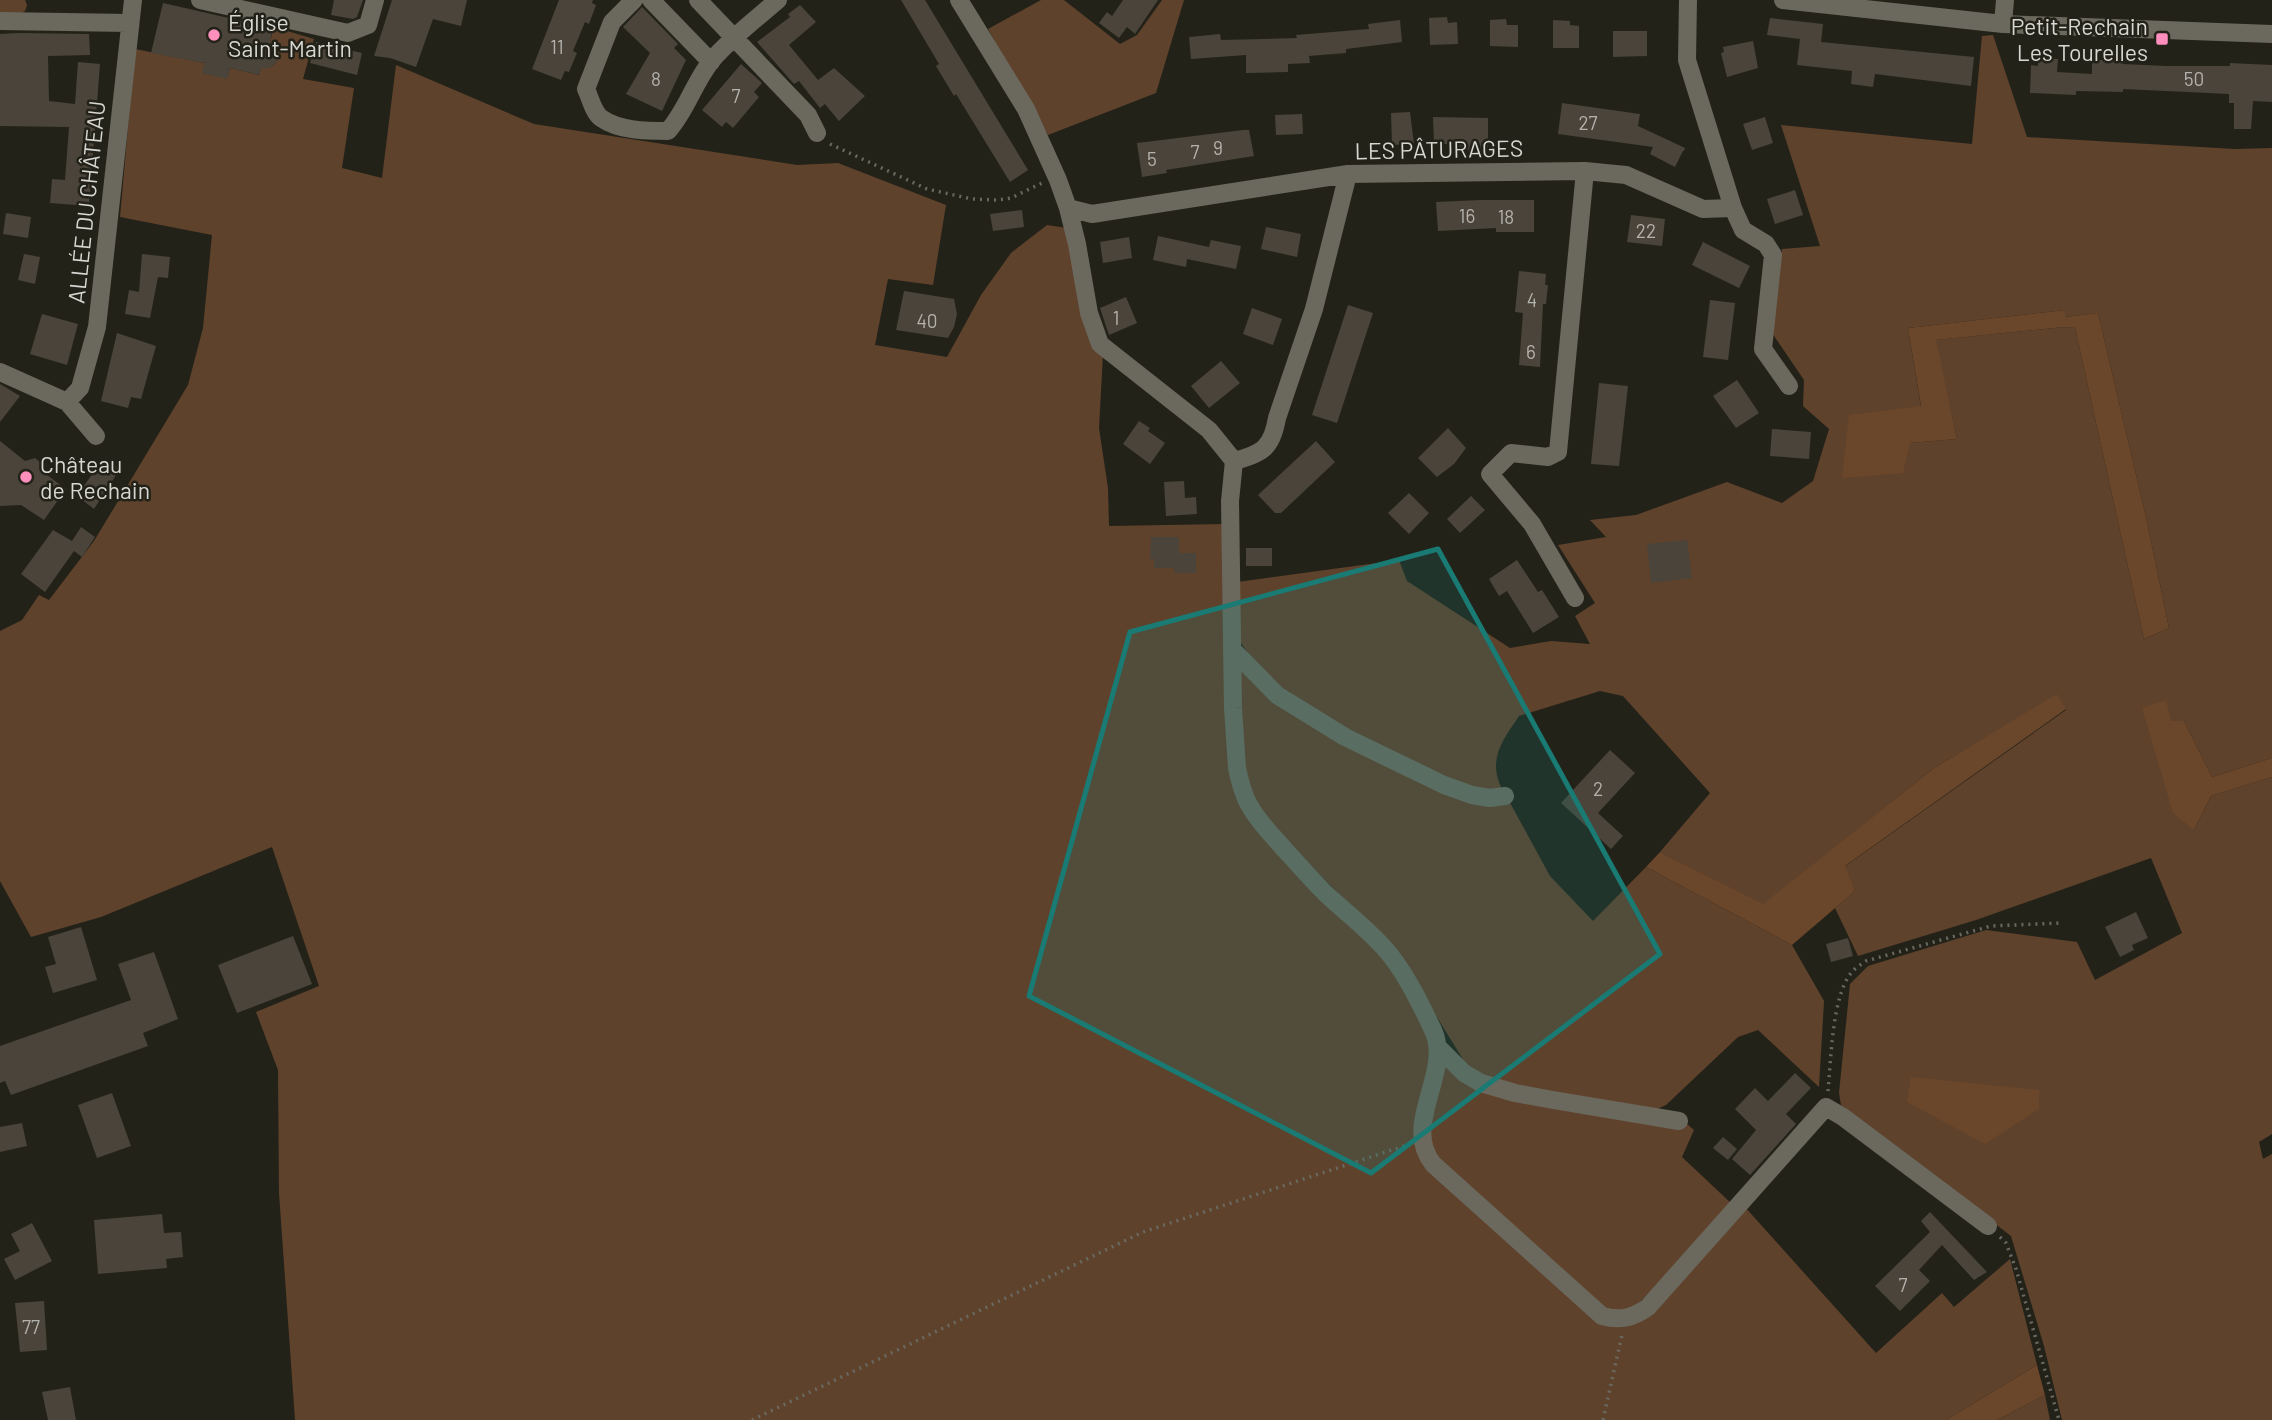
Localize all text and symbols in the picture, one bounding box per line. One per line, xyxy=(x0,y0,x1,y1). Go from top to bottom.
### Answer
place label: Église Saint-Martin xyxy=(228,8,352,62)
place label: Petit-Rechain Les Tourelles xyxy=(2011,12,2148,66)
marker: Église Saint-Martin xyxy=(206,27,222,43)
marker: Petit-Rechain Les Tourelles xyxy=(2154,31,2170,47)
house number: 11 xyxy=(550,35,564,58)
house number: 8 xyxy=(651,67,661,90)
house number: 50 xyxy=(2184,67,2204,90)
house number: 7 xyxy=(732,84,741,107)
street label: ALLÉE DU CHÂTEAU xyxy=(61,99,111,305)
house number: 27 xyxy=(1578,111,1598,134)
street label: LES PÂTURAGES xyxy=(1354,134,1524,164)
house number: 9 xyxy=(1213,136,1223,159)
house number: 7 xyxy=(1191,140,1200,163)
house number: 5 xyxy=(1147,147,1157,170)
house number: 16 xyxy=(1459,204,1475,227)
house number: 18 xyxy=(1498,205,1514,228)
house number: 22 xyxy=(1636,219,1656,242)
house number: 4 xyxy=(1527,288,1537,311)
house number: 1 xyxy=(1113,306,1119,329)
house number: 40 xyxy=(916,309,938,332)
house number: 6 xyxy=(1526,340,1536,363)
place label: Château de Rechain xyxy=(40,450,150,504)
marker: Château de Rechain xyxy=(18,469,34,485)
house number: 2 xyxy=(1593,777,1603,800)
house number: 7 xyxy=(1899,1273,1908,1296)
house number: 77 xyxy=(22,1315,40,1338)

